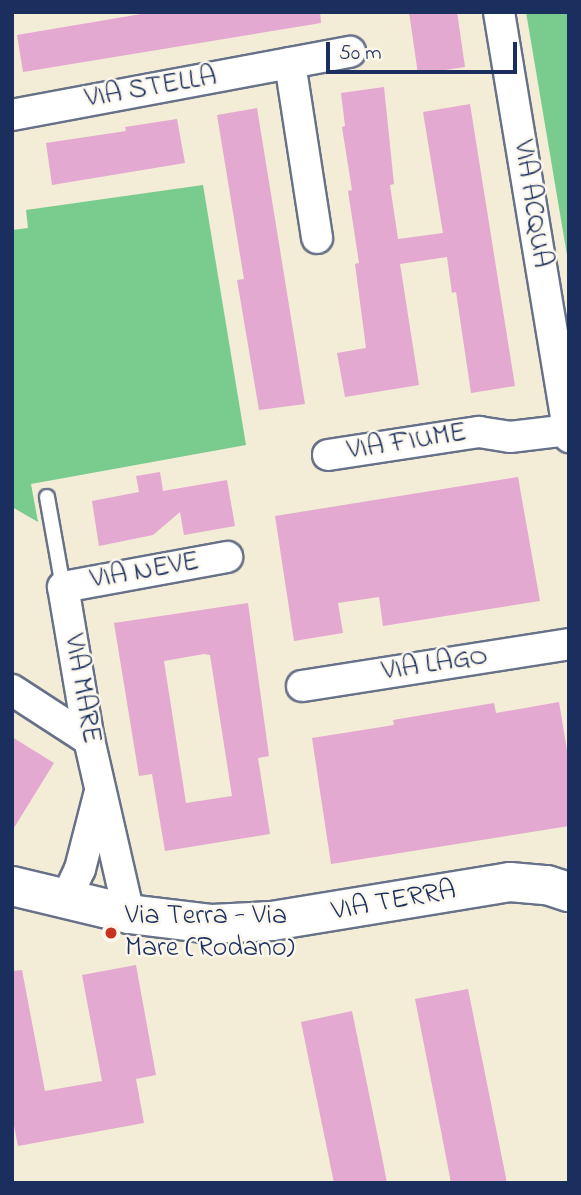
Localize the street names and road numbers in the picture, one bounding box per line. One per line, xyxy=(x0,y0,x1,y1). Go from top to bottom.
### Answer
street label: VIA STELLA xyxy=(83,61,219,117)
street label: VIA ACQUA xyxy=(504,138,558,270)
street label: VIA FIUME xyxy=(345,417,469,469)
street label: VIA NEVE xyxy=(88,546,202,598)
street label: VIA MARE xyxy=(55,632,107,746)
street label: VIA LAGO xyxy=(380,640,490,690)
street label: VIA TERRA xyxy=(329,875,459,929)

